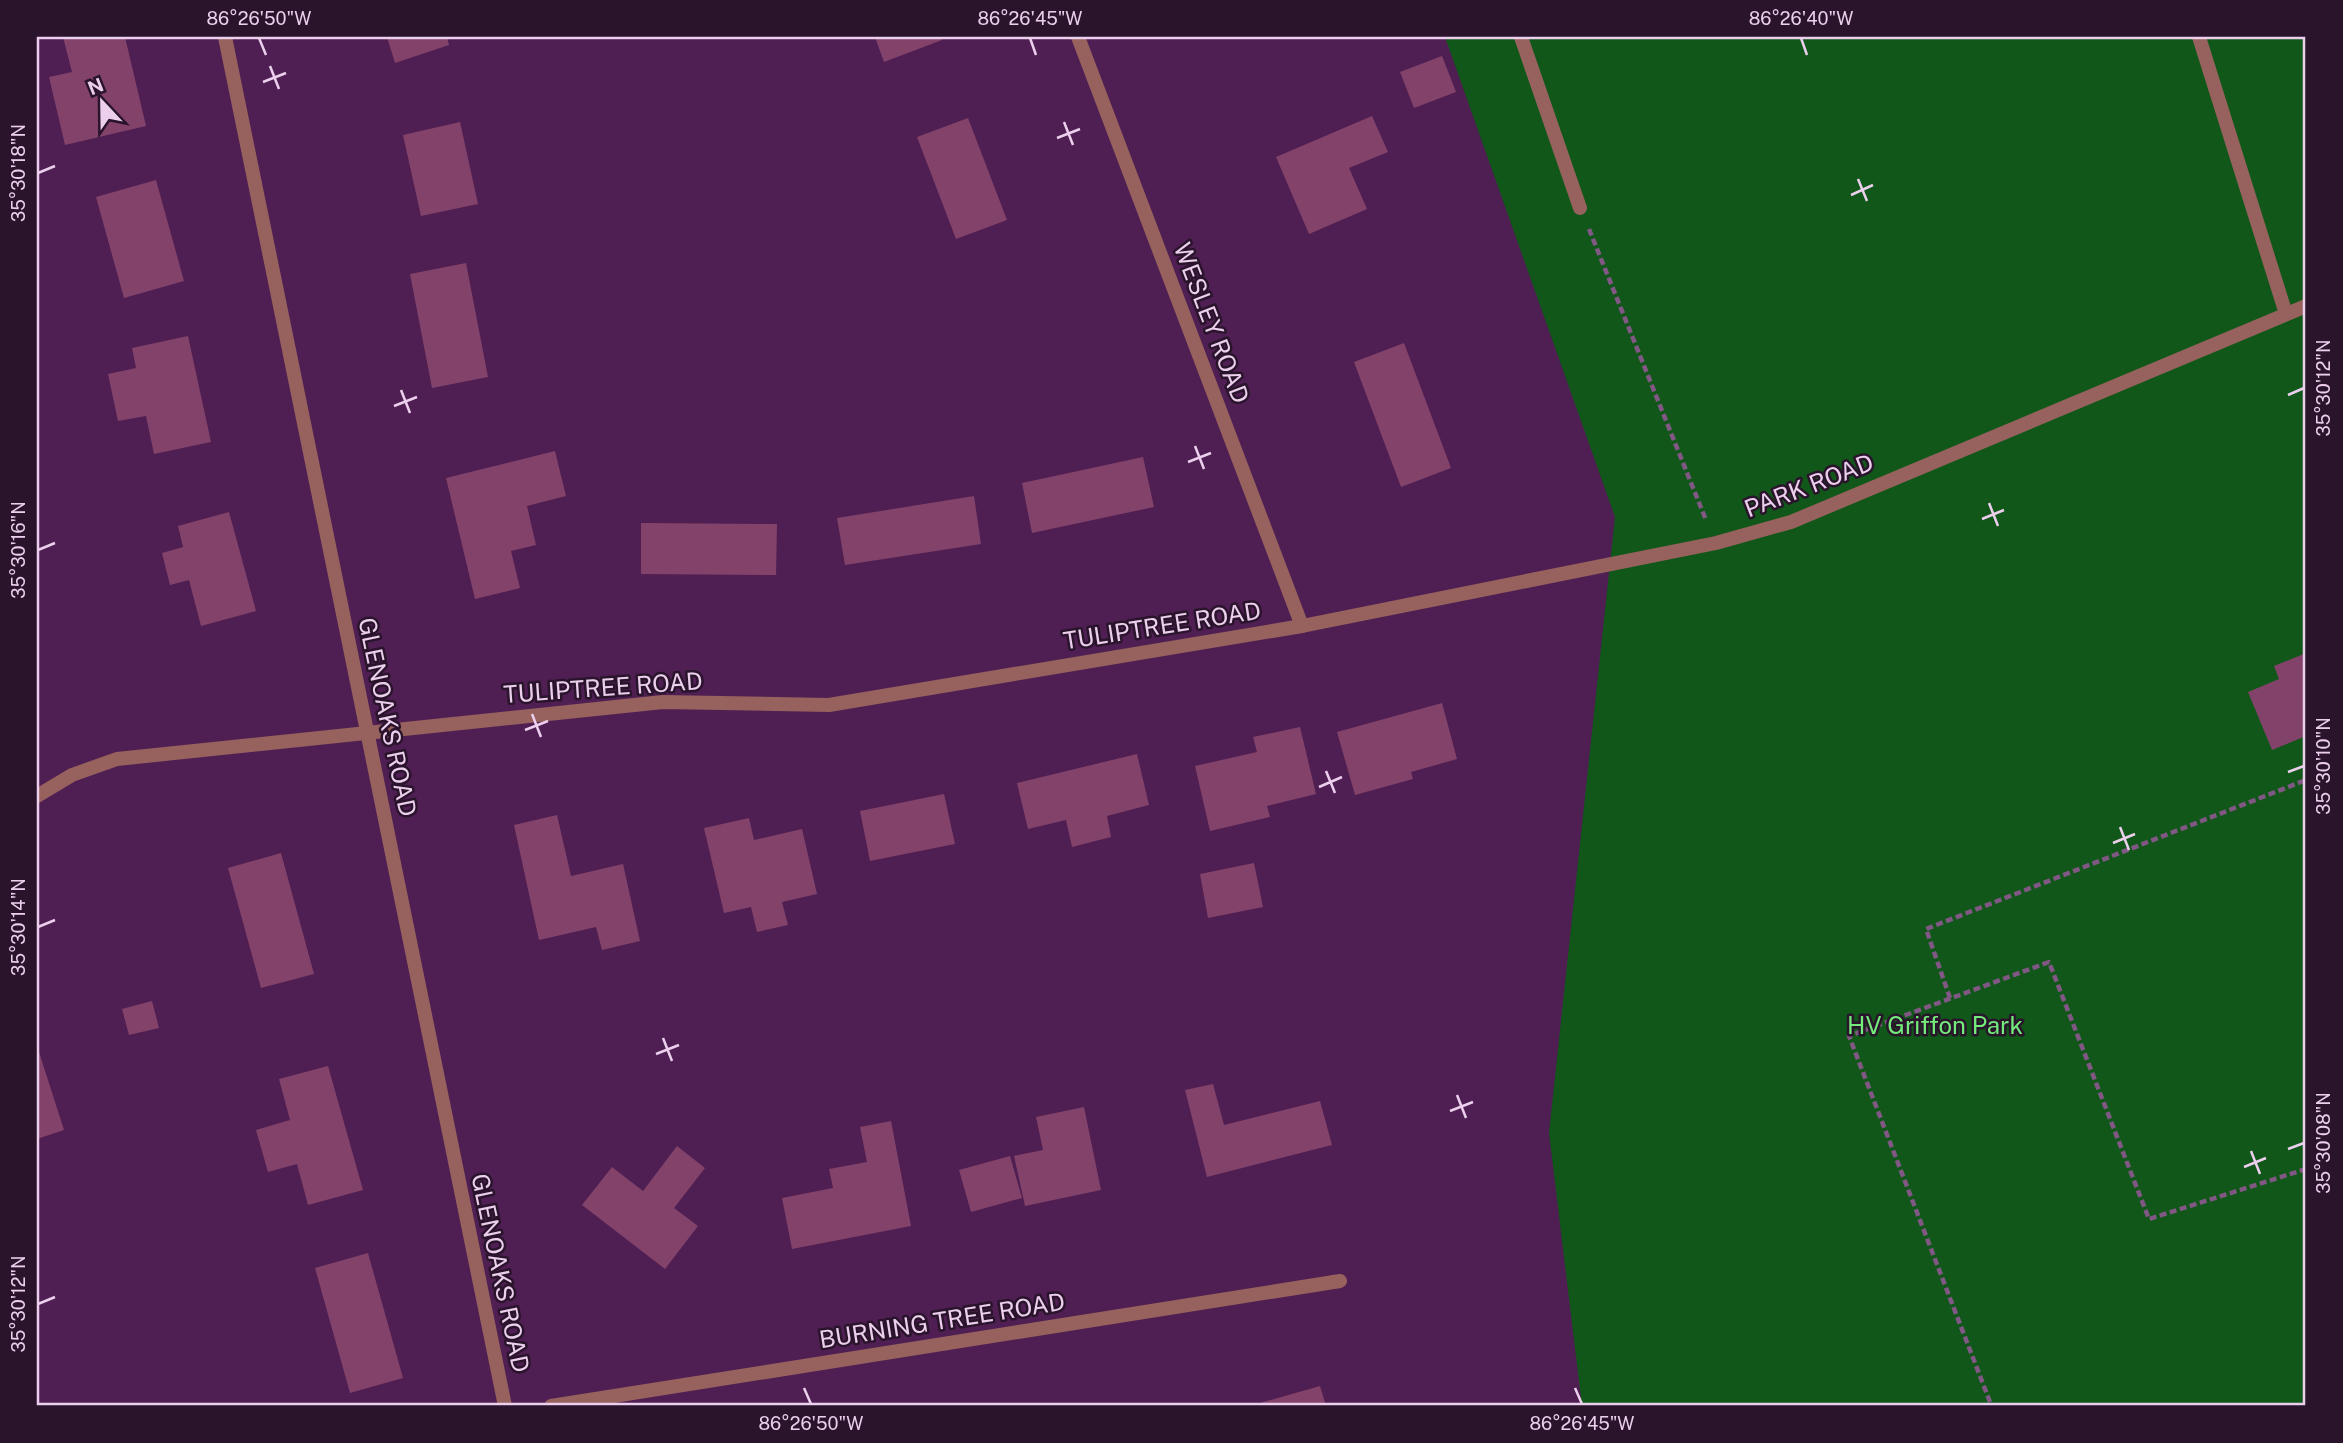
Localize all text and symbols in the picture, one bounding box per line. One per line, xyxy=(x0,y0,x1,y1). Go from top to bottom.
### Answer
text: 86°26'50"W xyxy=(207,8,311,29)
text: 86°26'45"W xyxy=(978,8,1083,29)
text: 86°26'40"W xyxy=(1749,8,1853,29)
north arrow xyxy=(66,66,136,136)
text: N xyxy=(85,73,107,99)
text: 35°30'18"N xyxy=(8,124,29,222)
street label: WESLEY ROAD xyxy=(1168,238,1255,407)
text: 35°30'12"N xyxy=(2313,339,2334,437)
street label: PARK ROAD xyxy=(1740,448,1877,522)
text: 35°30'16"N xyxy=(8,501,29,599)
street label: TULIPTREE ROAD xyxy=(1061,596,1263,654)
street label: GLENOAKS ROAD xyxy=(353,615,423,819)
street label: TULIPTREE ROAD xyxy=(502,666,704,708)
text: 35°30'10"N xyxy=(2313,717,2334,815)
text: 35°30'14"N xyxy=(8,878,29,976)
park label: HV Griffon Park xyxy=(1847,1011,2023,1039)
text: 35°30'08"N xyxy=(2313,1092,2334,1194)
street label: GLENOAKS ROAD xyxy=(466,1171,536,1375)
text: 35°30'12"N xyxy=(8,1255,29,1353)
street label: BURNING TREE ROAD xyxy=(817,1287,1067,1353)
text: 86°26'50"W xyxy=(759,1413,863,1434)
text: 86°26'45"W xyxy=(1530,1413,1635,1434)

